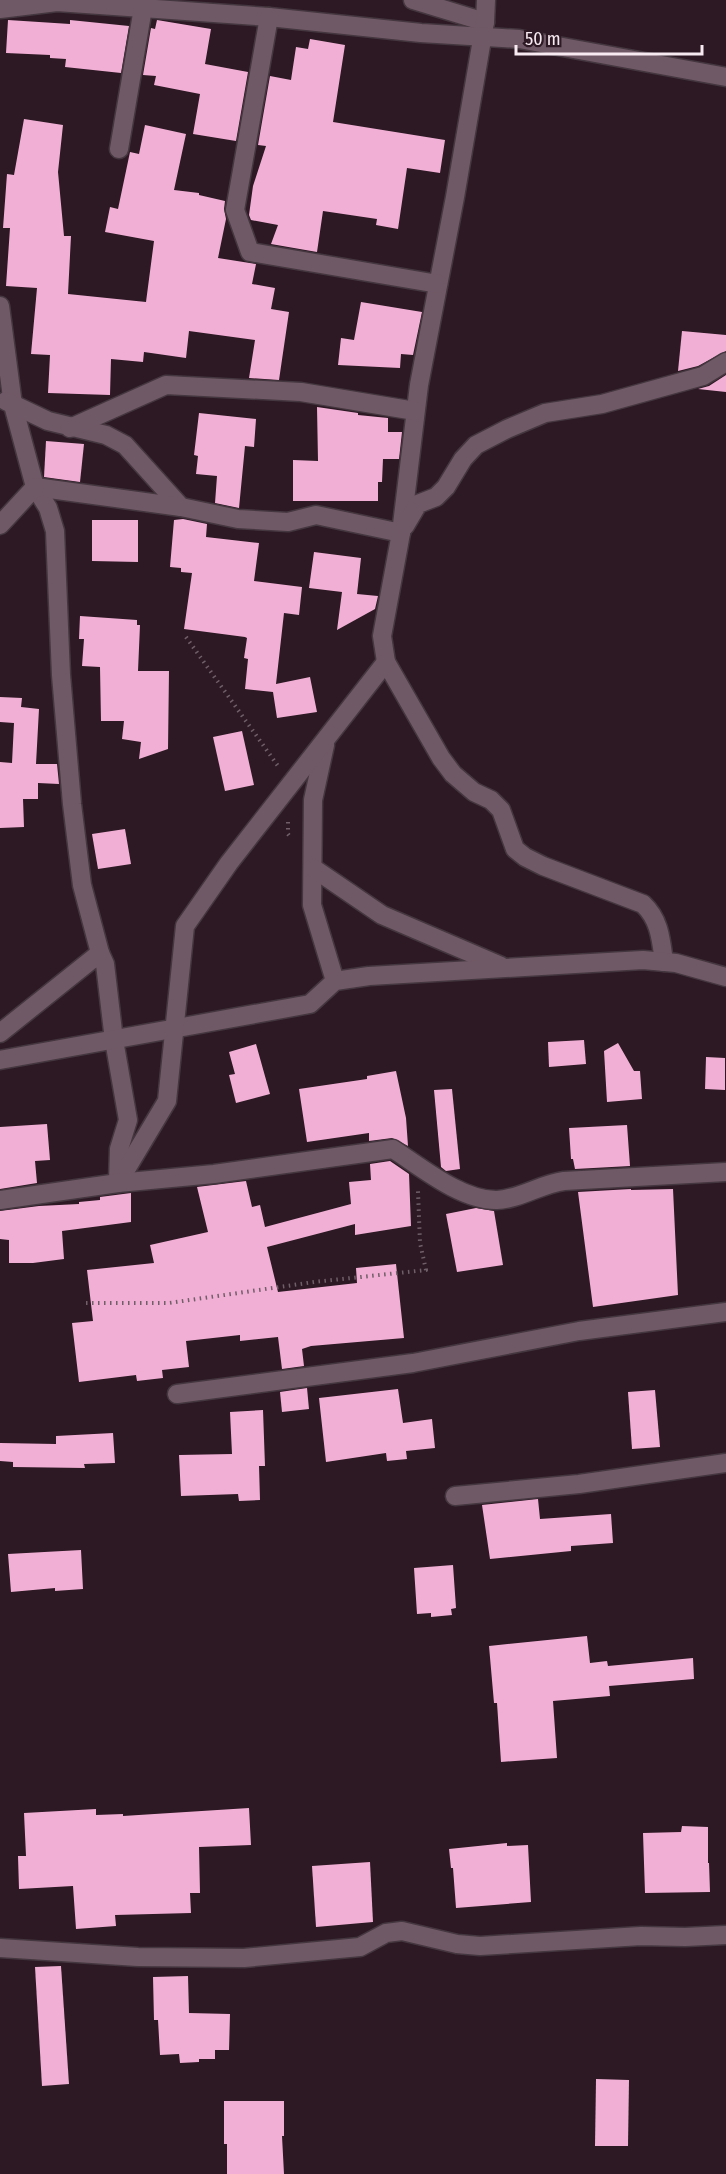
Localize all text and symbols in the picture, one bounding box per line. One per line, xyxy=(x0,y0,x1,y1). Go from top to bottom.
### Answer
scale bar xyxy=(516,18,702,56)
text: 50 m xyxy=(525,28,561,50)

